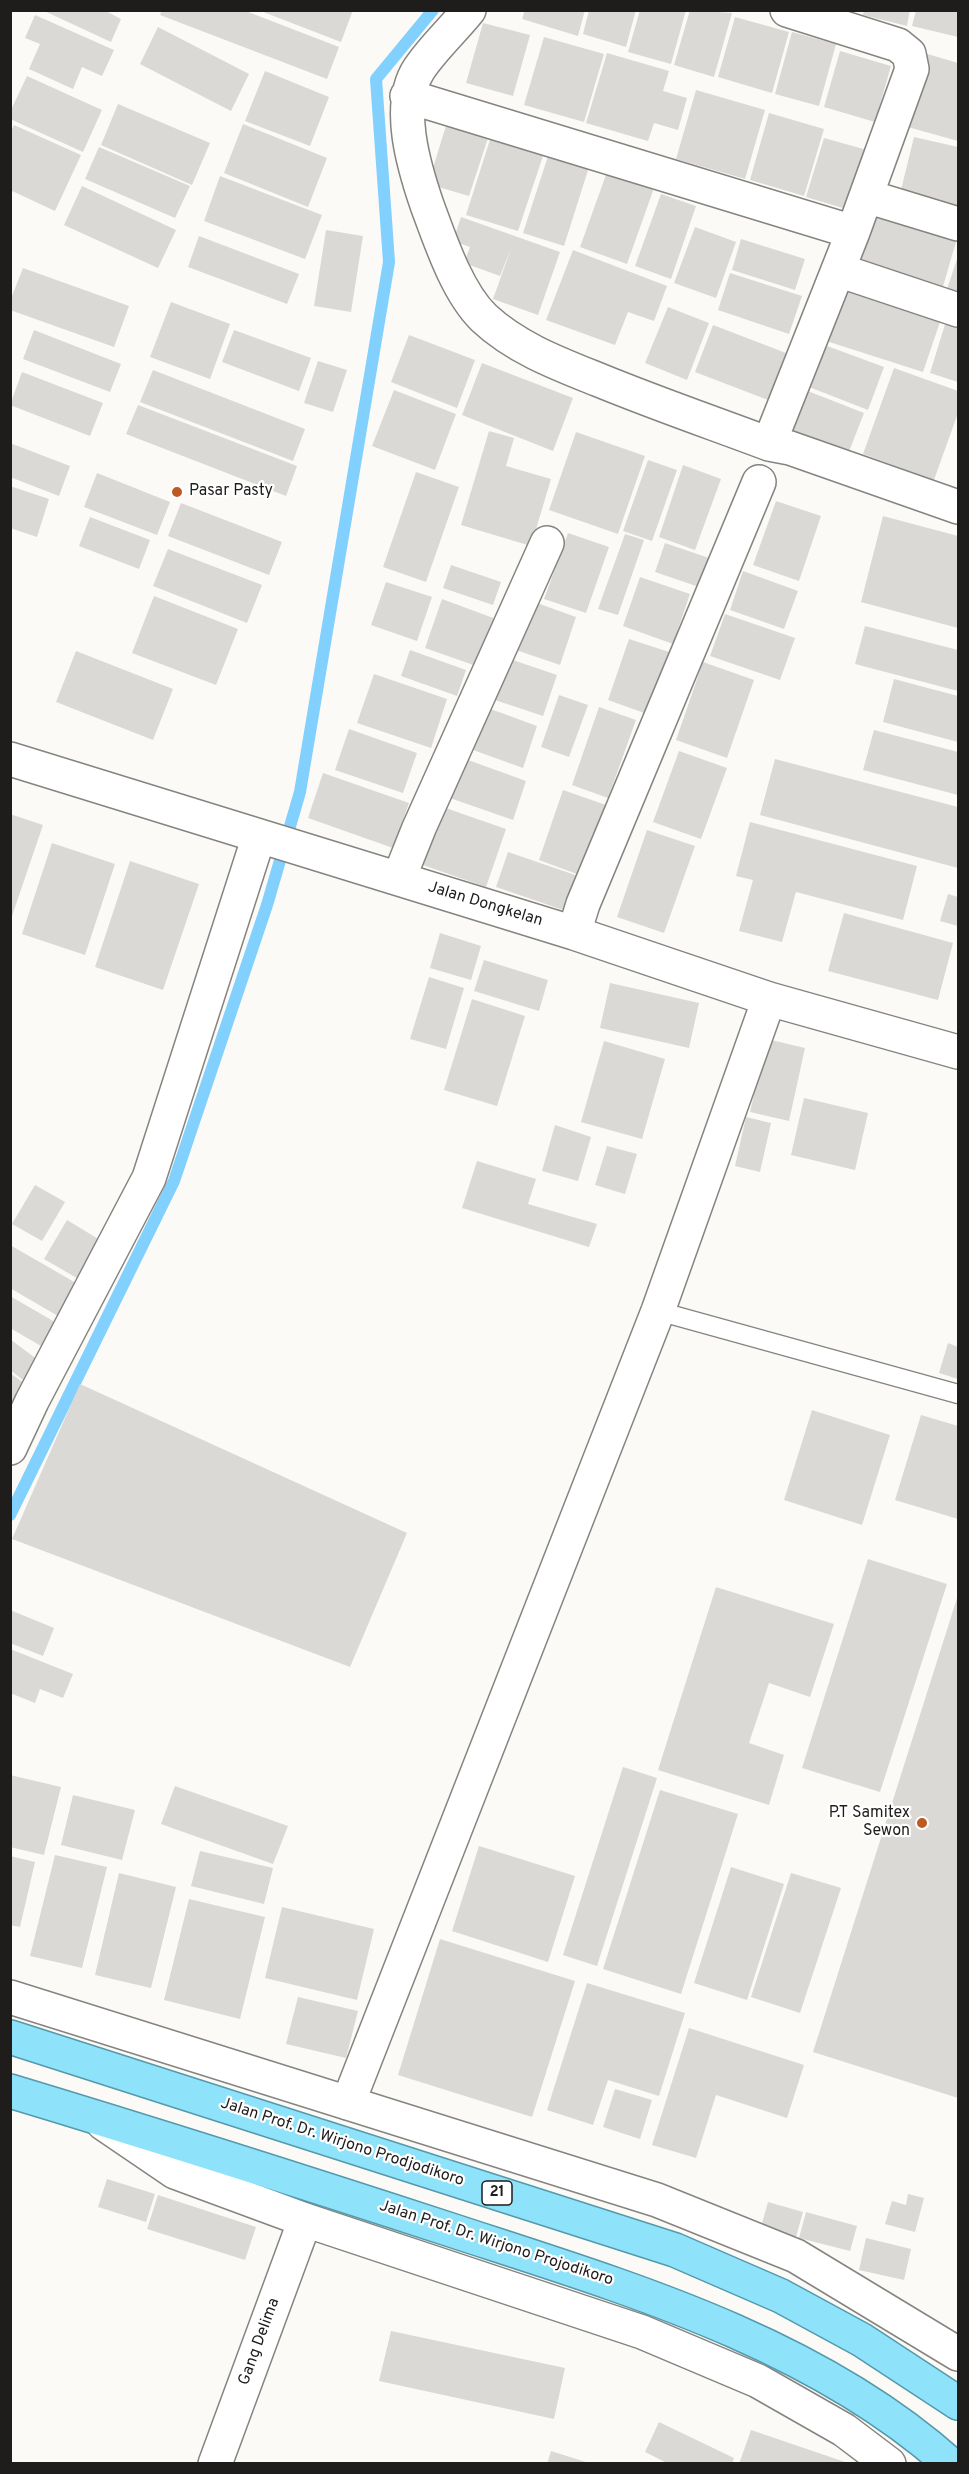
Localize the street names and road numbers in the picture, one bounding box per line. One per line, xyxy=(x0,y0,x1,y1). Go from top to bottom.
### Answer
street label: Jalan Dongkelan xyxy=(425,878,545,932)
street label: Jalan Prof. Dr. Wirjono Prodjodikoro xyxy=(218,2094,466,2192)
road number: 21 xyxy=(482,2181,512,2205)
street label: Jalan Prof. Dr. Wirjono Projodikoro xyxy=(376,2197,616,2291)
street label: Gang Delima xyxy=(235,2296,285,2388)

